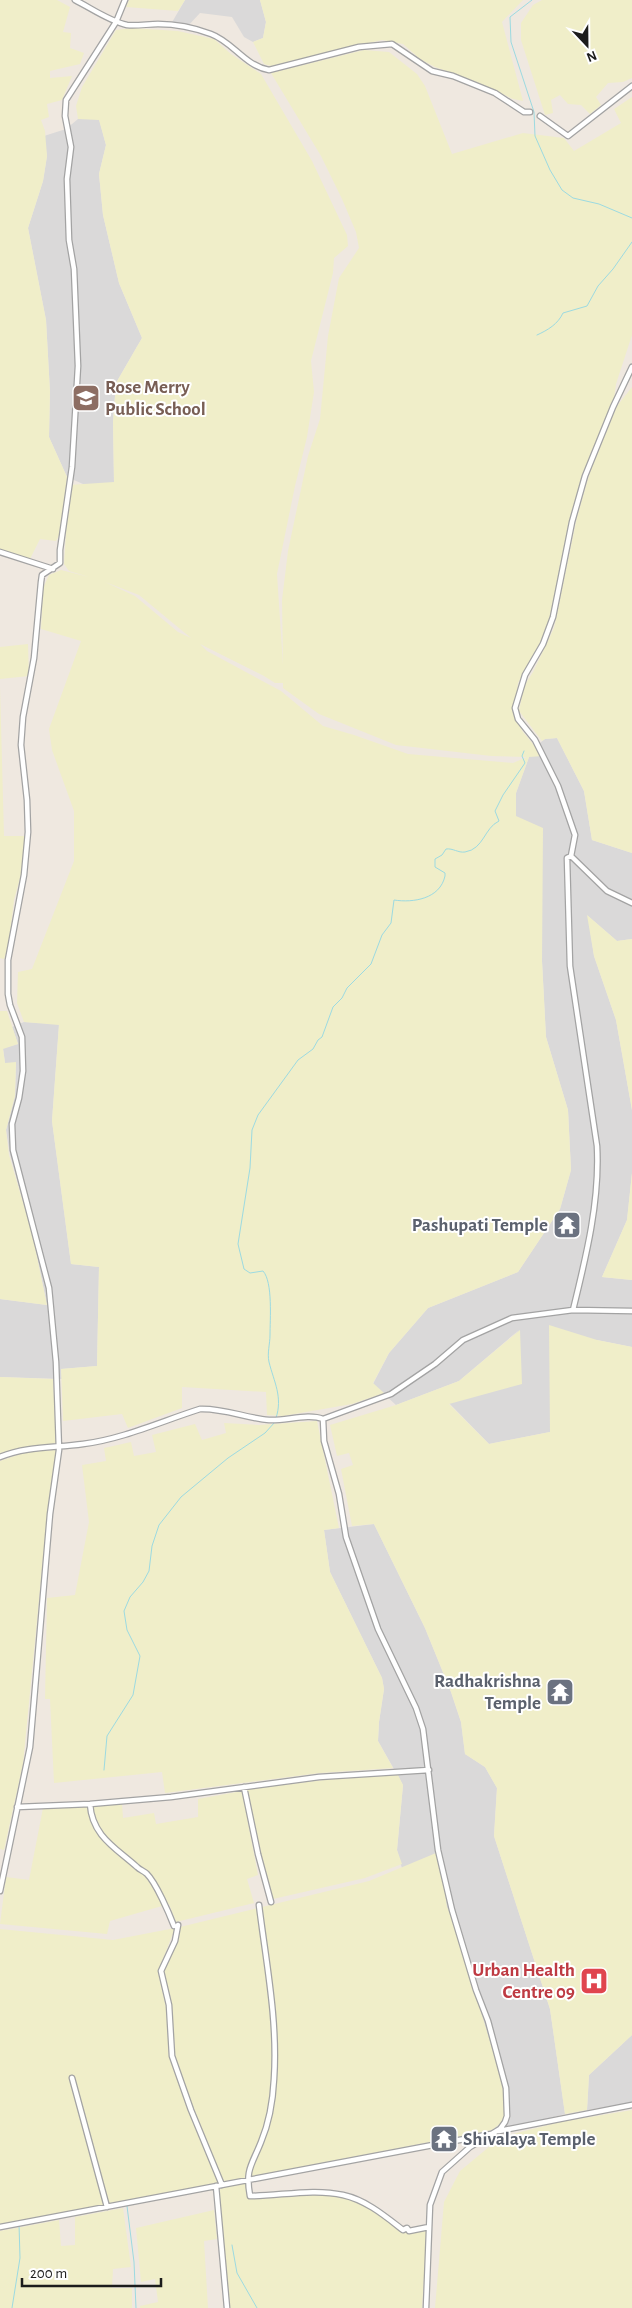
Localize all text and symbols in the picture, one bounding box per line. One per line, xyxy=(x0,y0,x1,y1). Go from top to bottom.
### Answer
north arrow xyxy=(562,20,612,70)
text: N xyxy=(584,48,599,64)
place label: Rose Merry Public School xyxy=(105,378,206,419)
school or university icon: Rose Merry Public School xyxy=(71,383,101,413)
temple icon: Pashupati Temple xyxy=(552,1210,582,1240)
place label: Pashupati Temple xyxy=(412,1216,548,1235)
place label: Radhakrishna Temple xyxy=(434,1672,541,1713)
temple icon: Radhakrishna Temple xyxy=(545,1677,575,1707)
place label: Urban Health Centre 09 xyxy=(472,1961,575,2002)
hospital icon: Urban Health Centre 09 xyxy=(579,1966,609,1996)
temple icon: Shivalaya Temple xyxy=(429,2124,459,2154)
place label: Shivalaya Temple xyxy=(463,2130,596,2149)
scale bar xyxy=(22,2256,161,2288)
text: 200 m xyxy=(30,2266,67,2281)

